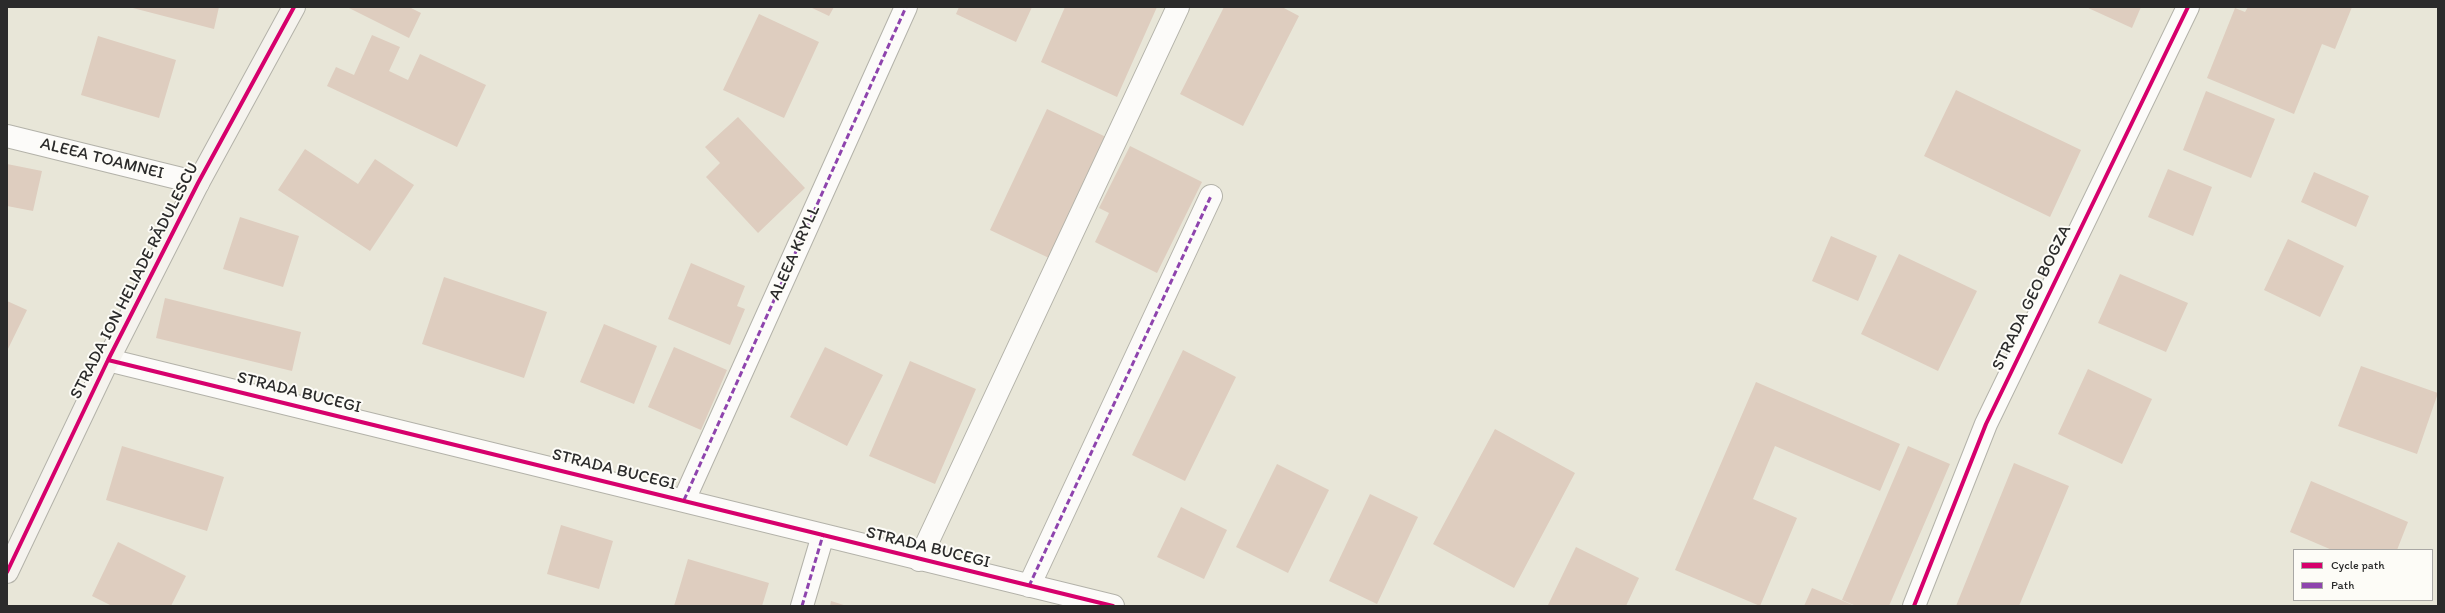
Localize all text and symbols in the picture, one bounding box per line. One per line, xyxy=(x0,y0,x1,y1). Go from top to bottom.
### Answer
street label: ALEEA TOAMNEI xyxy=(38,134,166,184)
street label: STRADA ION HELIADE RĂDULESCU xyxy=(66,159,204,403)
street label: ALEEA KRYLL xyxy=(765,203,825,303)
street label: STRADA GEO BOGZA xyxy=(1988,222,2076,374)
street label: STRADA BUCEGI xyxy=(235,368,363,418)
street label: STRADA BUCEGI xyxy=(550,445,678,495)
street label: STRADA BUCEGI xyxy=(864,523,992,573)
legend xyxy=(2293,549,2433,601)
text: Cycle path xyxy=(2331,558,2385,572)
text: Path xyxy=(2331,578,2354,592)

